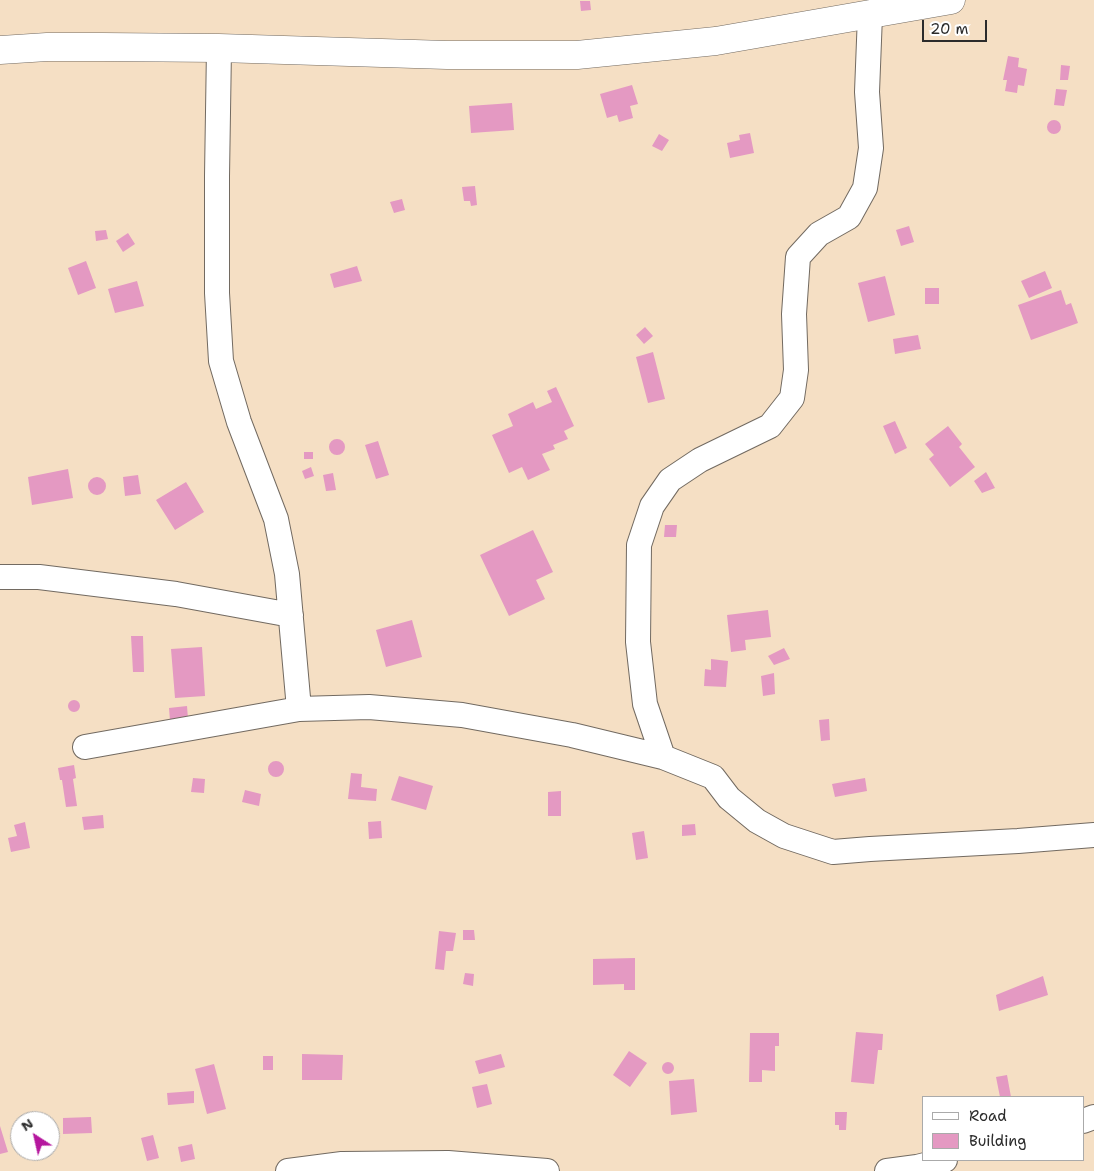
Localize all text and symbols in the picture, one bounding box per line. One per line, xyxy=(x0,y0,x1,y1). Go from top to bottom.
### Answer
scale bar xyxy=(924,10,989,42)
text: 20 m xyxy=(930,19,969,39)
legend xyxy=(922,1096,1084,1161)
text: Road xyxy=(969,1106,1007,1126)
north arrow xyxy=(10,1111,60,1161)
text: N xyxy=(17,1114,37,1135)
text: Building xyxy=(969,1131,1026,1151)

